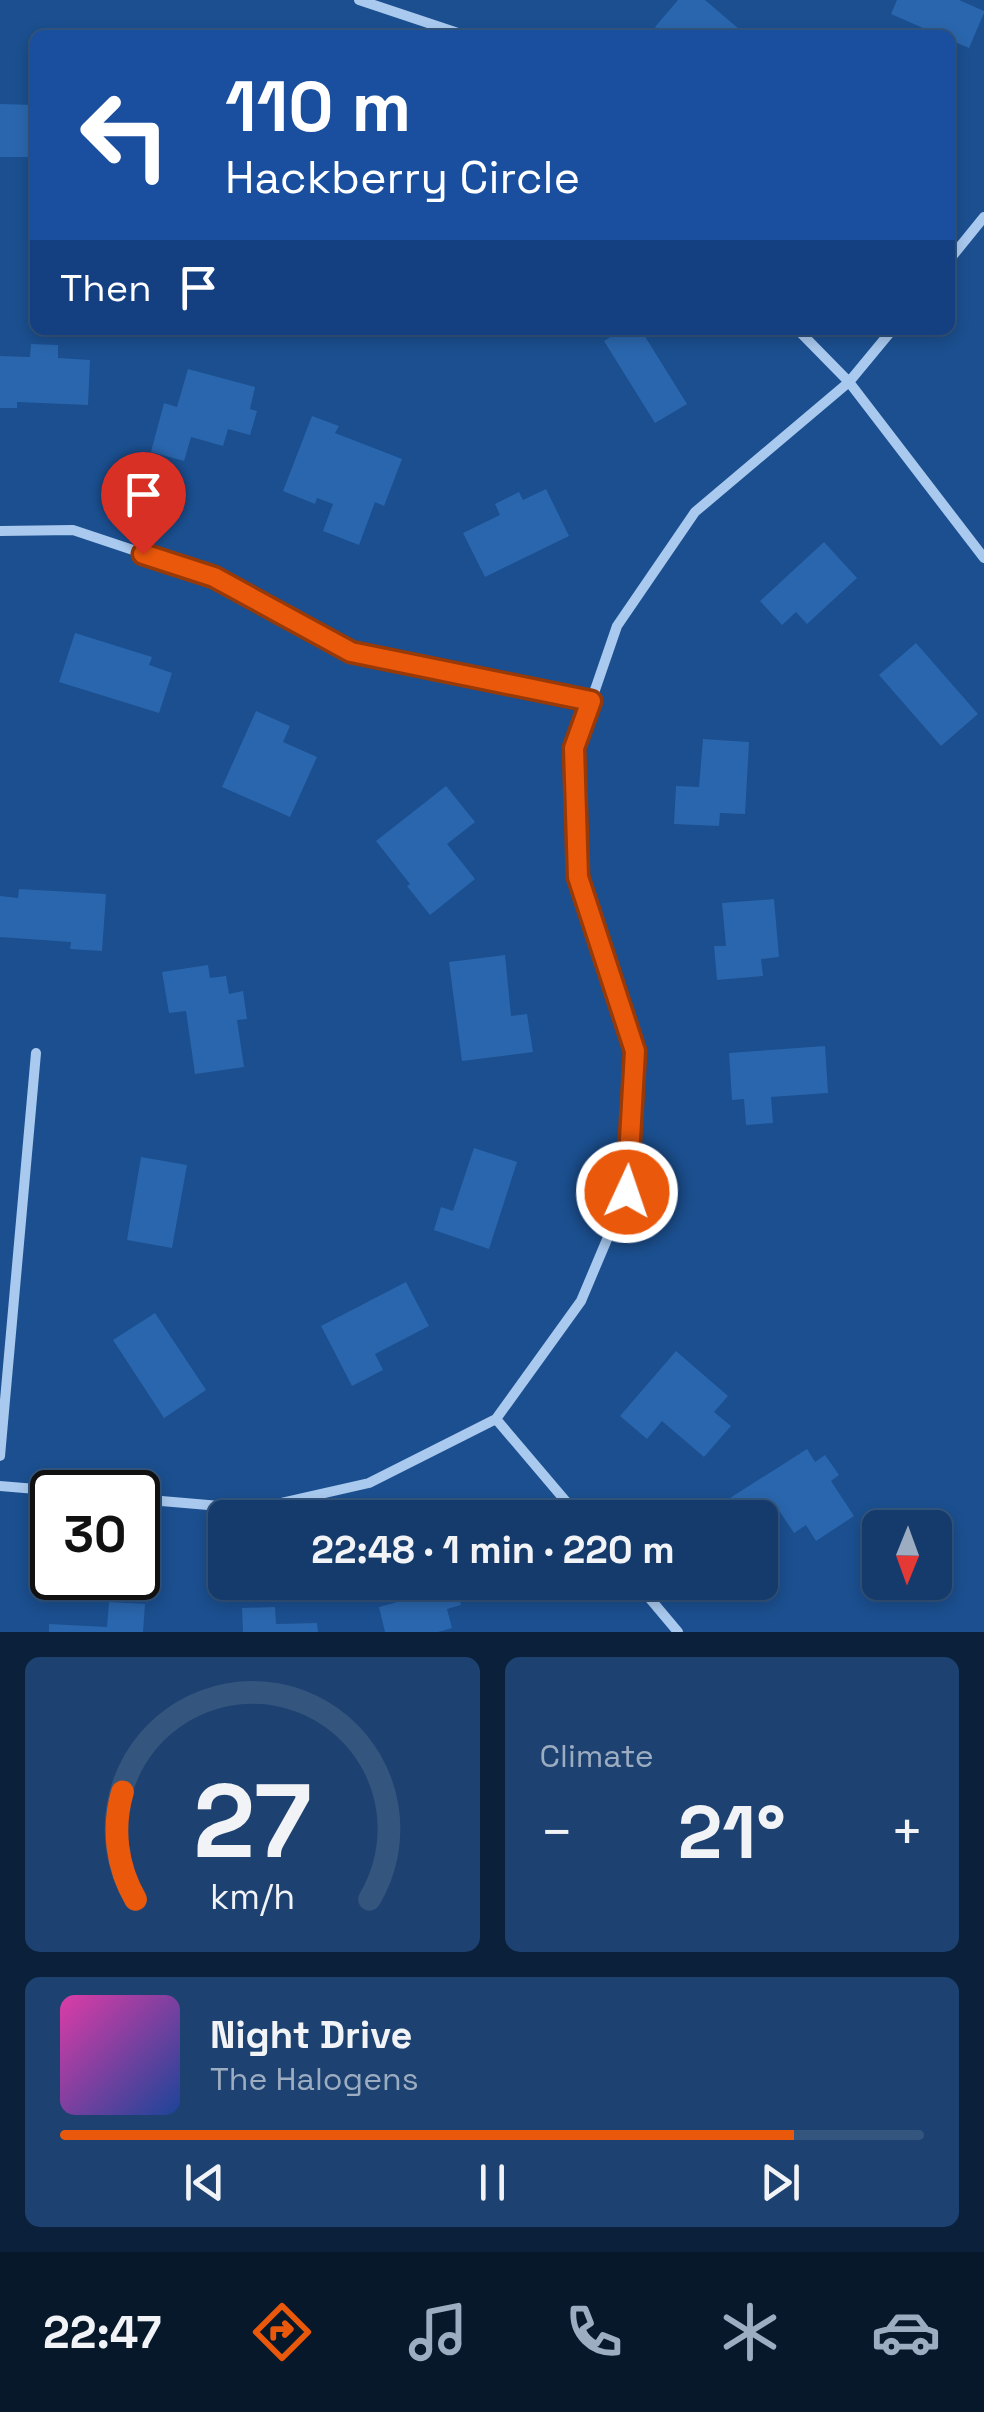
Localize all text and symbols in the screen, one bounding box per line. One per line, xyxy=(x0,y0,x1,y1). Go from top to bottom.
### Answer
text: 110 m xyxy=(225,62,411,151)
icon: left xyxy=(60,70,190,200)
text: Hackberry Circle xyxy=(225,149,580,206)
icon: arrive xyxy=(171,260,226,315)
text: Then xyxy=(60,264,151,312)
pin xyxy=(101,452,186,555)
icon: arrive xyxy=(116,467,171,522)
position arrow xyxy=(575,1140,679,1244)
speed limit sign: 30 xyxy=(30,1470,160,1600)
north arrow xyxy=(862,1510,952,1600)
map controls xyxy=(862,1510,952,1600)
text: 22:48 · 1 min · 220 m xyxy=(311,1526,675,1574)
text: Climate xyxy=(540,1736,654,1776)
text: 27 xyxy=(193,1755,311,1887)
text: 21° xyxy=(678,1784,786,1880)
text: − xyxy=(540,1797,574,1867)
text: + xyxy=(890,1797,924,1867)
text: km/h xyxy=(210,1874,295,1919)
text: Night Drive xyxy=(210,2011,412,2059)
text: The Halogens xyxy=(210,2059,419,2099)
icon: previous xyxy=(177,2155,232,2210)
icon: pause xyxy=(465,2155,520,2210)
icon: next xyxy=(753,2155,808,2210)
icon: directions xyxy=(247,2297,317,2367)
icon: music xyxy=(403,2297,473,2367)
icon: phone xyxy=(559,2297,629,2367)
icon: climate xyxy=(715,2297,785,2367)
icon: car xyxy=(871,2297,941,2367)
text: 22:47 xyxy=(43,2304,161,2361)

